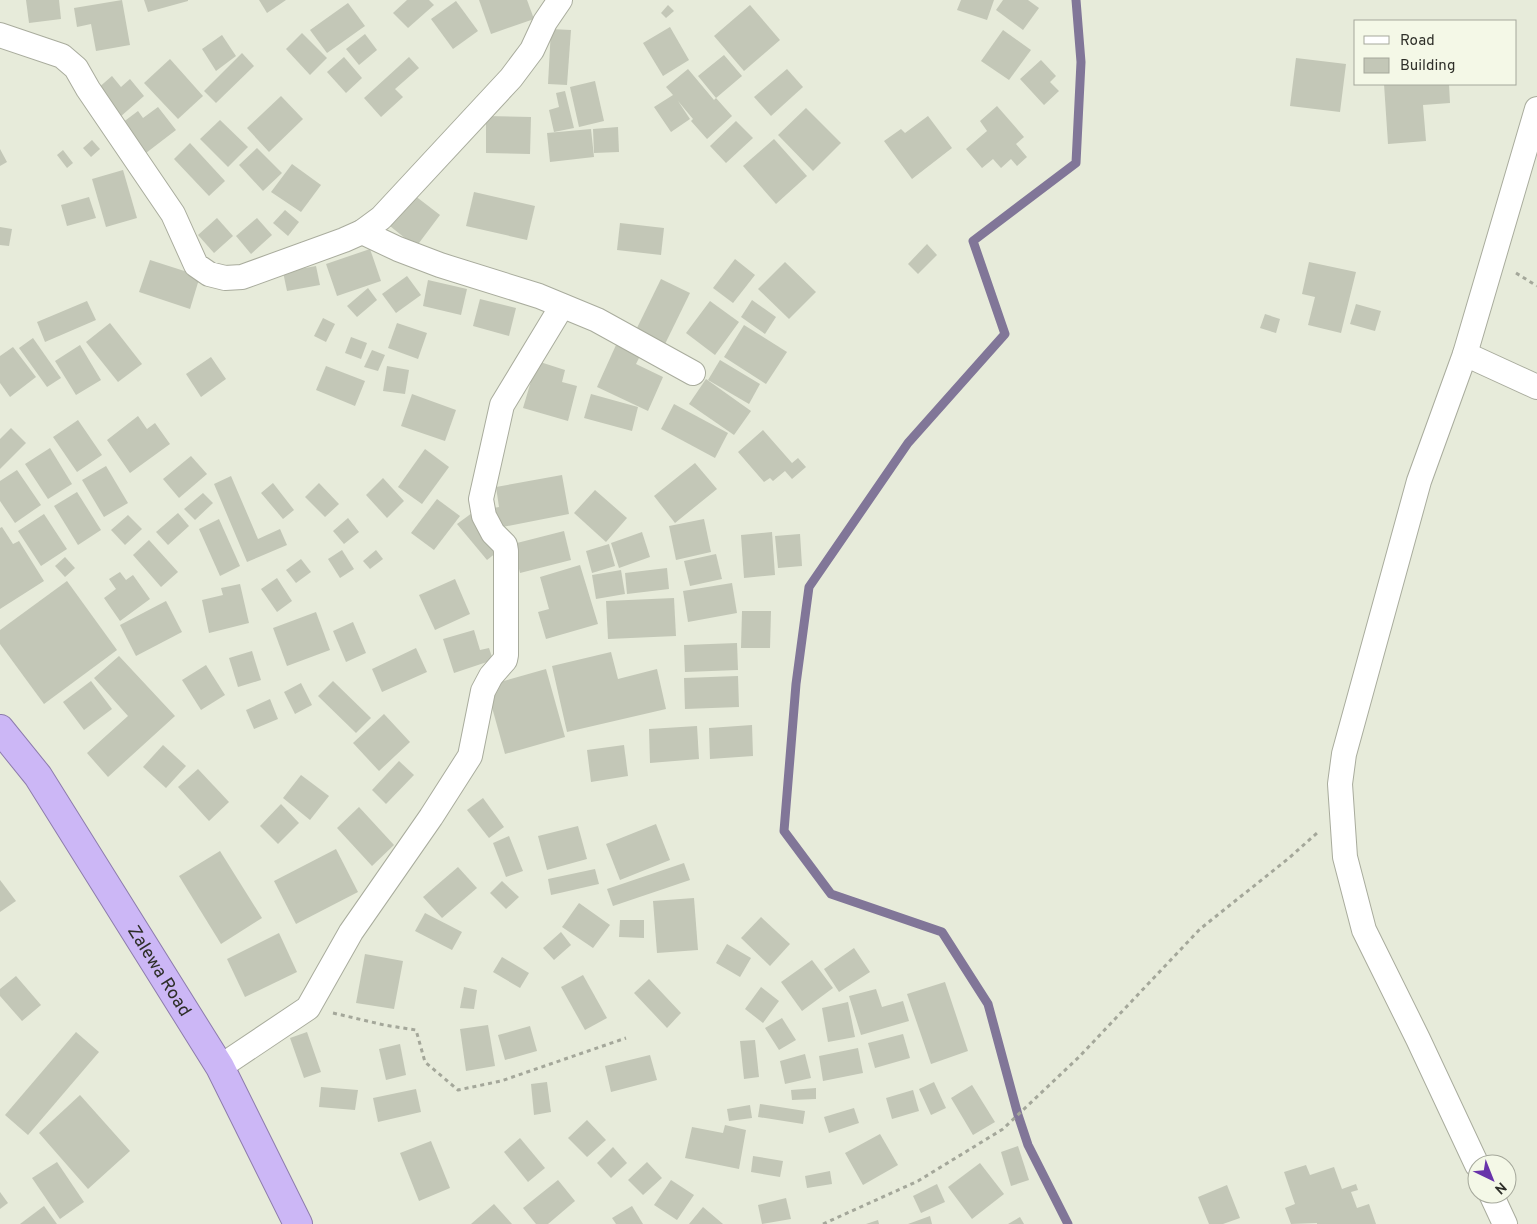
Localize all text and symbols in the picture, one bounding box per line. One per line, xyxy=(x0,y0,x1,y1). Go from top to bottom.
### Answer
legend xyxy=(1354,20,1517,85)
text: Road xyxy=(1400,32,1435,51)
text: Building xyxy=(1400,57,1455,76)
street label: Zalewa Road xyxy=(121,921,196,1021)
north arrow xyxy=(1467,1154,1517,1204)
text: N xyxy=(1490,1178,1509,1197)

